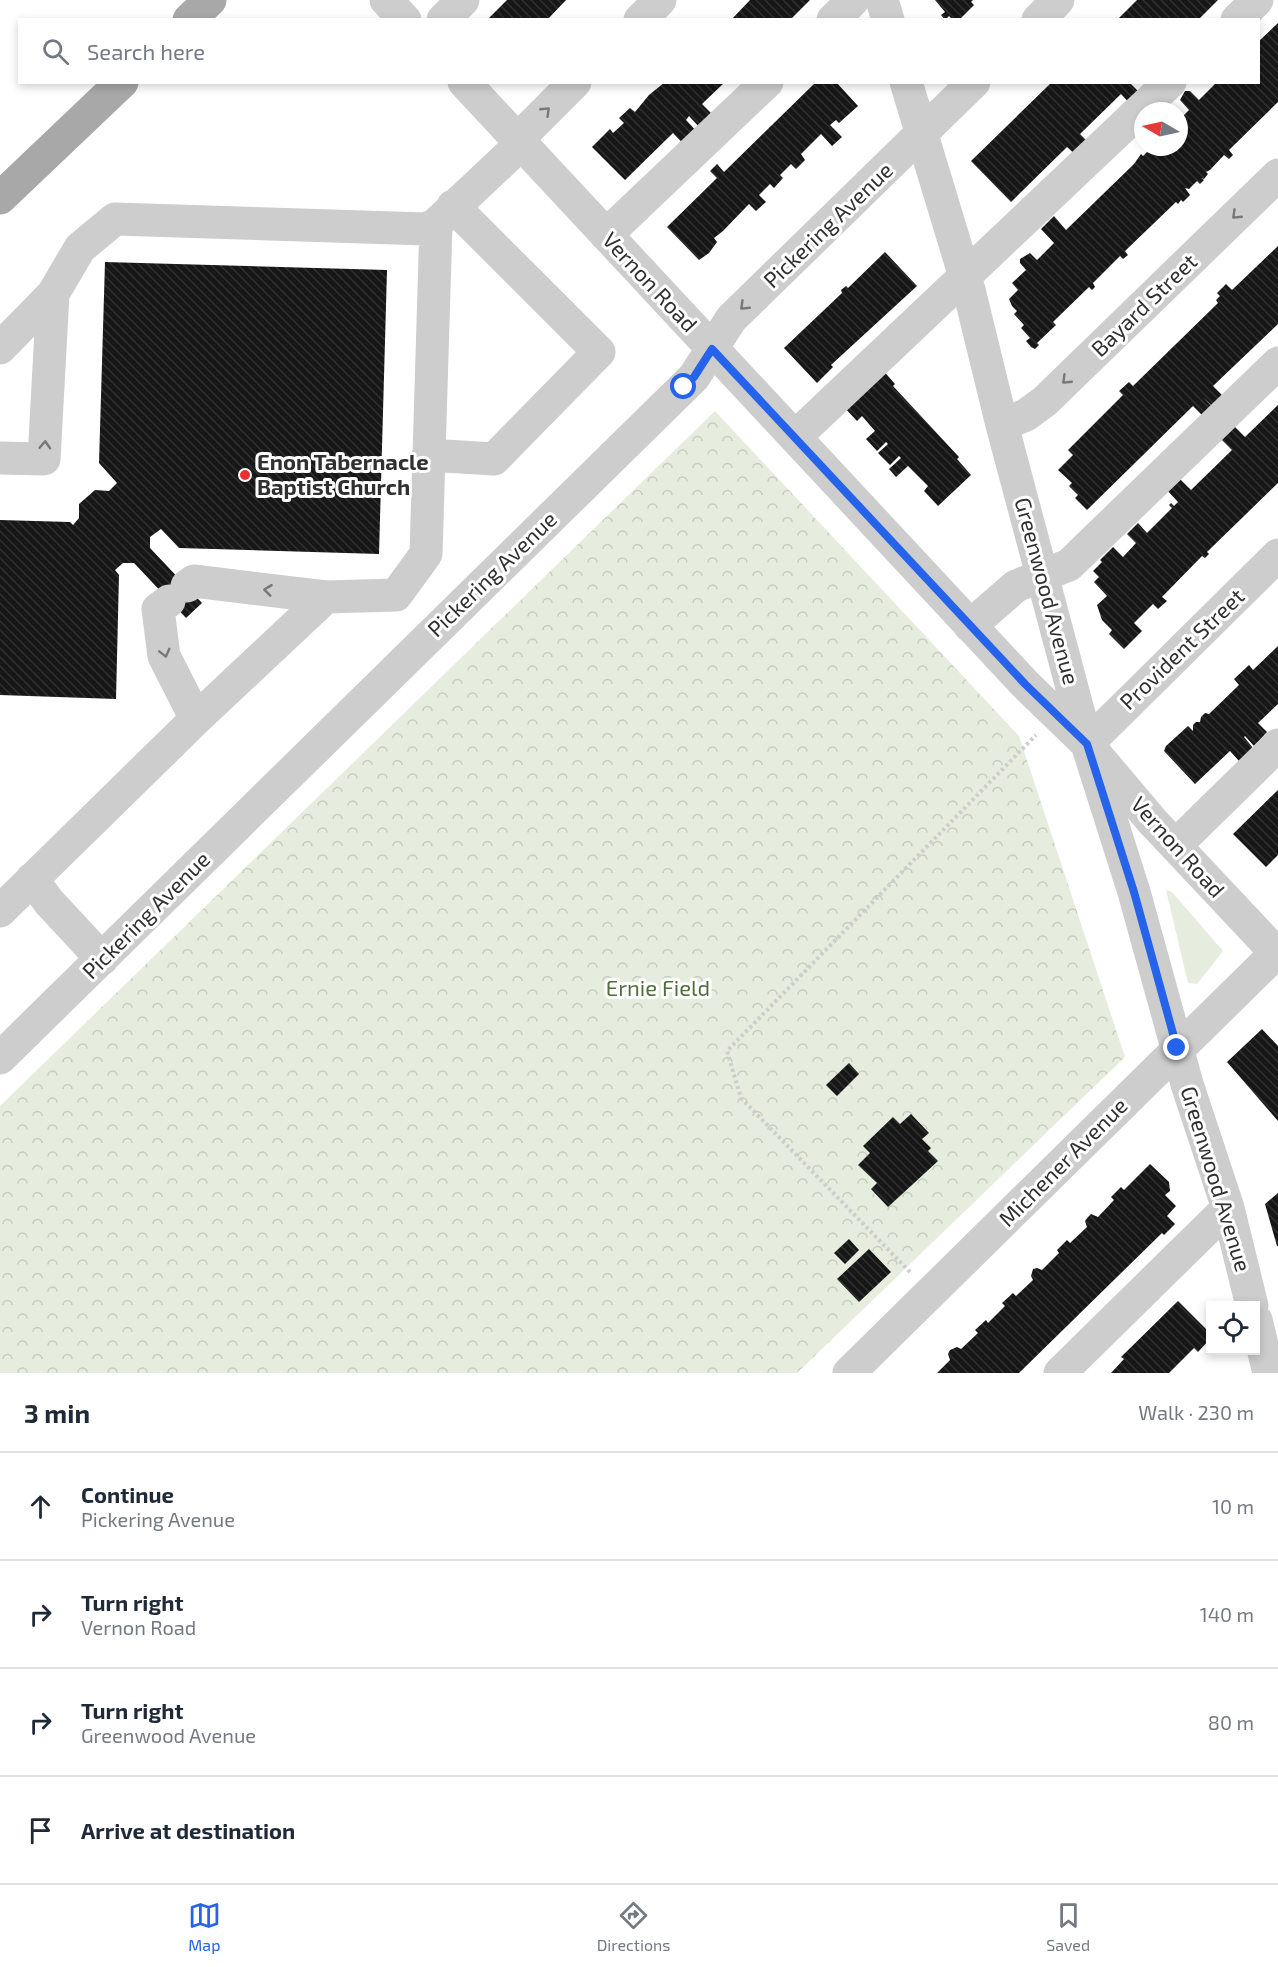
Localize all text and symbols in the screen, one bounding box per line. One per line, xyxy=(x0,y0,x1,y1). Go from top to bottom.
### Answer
search box xyxy=(18,18,1260,84)
icon: search xyxy=(39,35,72,68)
text: Search here xyxy=(87,38,205,64)
north arrow xyxy=(1134,102,1188,156)
one-way arrow xyxy=(539,107,549,118)
street label: Pickering Avenue xyxy=(757,156,897,292)
one-way arrow xyxy=(1232,208,1243,219)
street label: Vernon Road xyxy=(598,226,703,337)
street label: Bayard Street xyxy=(1085,247,1201,361)
one-way arrow xyxy=(740,299,751,310)
route start xyxy=(670,373,696,399)
one-way arrow xyxy=(1062,373,1073,384)
one-way arrow xyxy=(39,440,52,449)
place label: Enon Tabernacle Baptist Church xyxy=(257,448,429,499)
marker: Enon Tabernacle Baptist Church xyxy=(238,468,252,482)
street label: Greenwood Avenue xyxy=(1010,494,1085,687)
street label: Pickering Avenue xyxy=(421,505,561,641)
street label: Provident Street xyxy=(1114,582,1249,714)
one-way arrow xyxy=(263,584,272,597)
one-way arrow xyxy=(157,648,170,658)
street label: Vernon Road xyxy=(1127,791,1231,902)
street label: Pickering Avenue xyxy=(76,845,214,983)
park label: Ernie Field xyxy=(606,974,710,1000)
route end xyxy=(1163,1034,1189,1060)
street label: Greenwood Avenue xyxy=(1176,1083,1258,1275)
street label: Michener Avenue xyxy=(993,1092,1132,1231)
map controls xyxy=(1206,1301,1260,1355)
button: locate xyxy=(1206,1301,1260,1355)
text: 3 min xyxy=(24,1397,90,1428)
text: Walk · 230 m xyxy=(1138,1400,1254,1424)
text: Continue xyxy=(81,1481,174,1507)
icon: ahead xyxy=(24,1490,57,1523)
text: 10 m xyxy=(1212,1494,1254,1518)
text: Pickering Avenue xyxy=(81,1507,235,1531)
text: Turn right xyxy=(81,1589,183,1615)
icon: right xyxy=(24,1598,57,1631)
text: 140 m xyxy=(1200,1602,1254,1626)
text: Vernon Road xyxy=(81,1615,196,1639)
text: Turn right xyxy=(81,1697,183,1723)
icon: right xyxy=(24,1706,57,1739)
text: 80 m xyxy=(1208,1710,1254,1734)
text: Greenwood Avenue xyxy=(81,1723,256,1747)
icon: arrive xyxy=(24,1814,57,1847)
text: Arrive at destination xyxy=(81,1817,295,1843)
tab: Map xyxy=(188,1899,221,1954)
tab: Directions xyxy=(597,1899,670,1954)
tab: Saved xyxy=(1046,1899,1090,1954)

